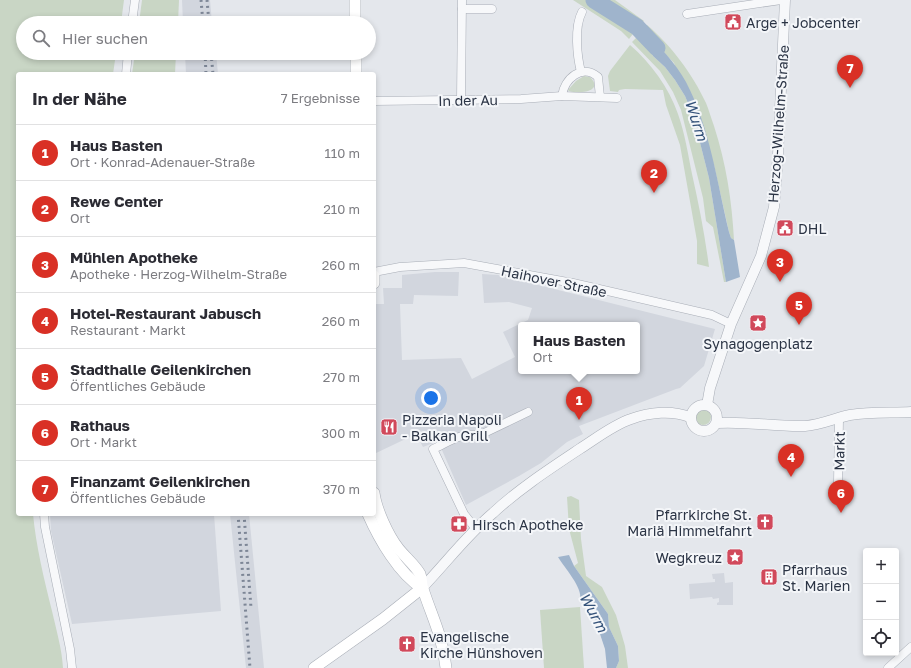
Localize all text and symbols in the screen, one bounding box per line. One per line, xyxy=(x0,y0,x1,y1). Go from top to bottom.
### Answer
public building icon: Arge + Jobcenter xyxy=(723,12,743,32)
place label: Arge + Jobcenter xyxy=(746,14,861,31)
search box xyxy=(16,16,376,60)
icon: search xyxy=(30,27,52,49)
text: Hier suchen xyxy=(62,29,148,47)
street label: Herzog-Wilhelm-Straße xyxy=(764,45,792,203)
pin: 7 xyxy=(837,55,863,88)
text: In der Nähe xyxy=(32,88,127,109)
text: 7 Ergebnisse xyxy=(281,90,360,106)
street label: In der Au xyxy=(438,91,498,109)
water label: Wurm xyxy=(682,97,712,144)
text: Haus Basten xyxy=(70,136,163,154)
text: 1 xyxy=(42,145,48,161)
text: 110 m xyxy=(325,145,360,161)
text: Ort · Konrad-Adenauer-Straße xyxy=(70,154,255,170)
pin: 2 xyxy=(641,160,667,193)
text: Rewe Center xyxy=(70,192,163,210)
text: 2 xyxy=(41,201,49,217)
text: 210 m xyxy=(323,201,360,217)
text: Ort xyxy=(70,210,90,226)
public building icon: DHL xyxy=(775,218,795,238)
place label: DHL xyxy=(798,220,826,237)
text: Mühlen Apotheke xyxy=(70,248,198,266)
pin: 3 xyxy=(767,249,793,282)
text: 3 xyxy=(41,257,49,273)
text: 260 m xyxy=(322,257,360,273)
street label: Haihover Straße xyxy=(500,262,608,300)
text: Apotheke · Herzog-Wilhelm-Straße xyxy=(70,266,287,282)
pin: 5 xyxy=(786,292,812,325)
text: Hotel-Restaurant Jabusch xyxy=(70,304,261,322)
text: 4 xyxy=(41,313,49,329)
text: 260 m xyxy=(322,313,360,329)
place icon: Synagogenplatz xyxy=(748,313,768,333)
text: Restaurant · Markt xyxy=(70,322,186,338)
popup xyxy=(518,322,640,374)
text: Haus Basten xyxy=(533,331,625,349)
place label: Synagogenplatz xyxy=(703,335,813,352)
text: Ort xyxy=(533,349,553,365)
text: Stadthalle Geilenkirchen xyxy=(70,360,251,378)
text: 5 xyxy=(41,369,49,385)
text: 270 m xyxy=(323,369,360,385)
text: Öffentliches Gebäude xyxy=(70,378,206,394)
pin: 1 xyxy=(566,387,592,420)
your location xyxy=(421,388,441,408)
place label: Pizzeria Napoli - Balkan Grill xyxy=(402,411,502,444)
text: Rathaus xyxy=(70,416,130,434)
restaurant icon: Pizzeria Napoli - Balkan Grill xyxy=(379,417,399,437)
text: 6 xyxy=(41,425,49,441)
text: 300 m xyxy=(322,425,360,441)
street label: Markt xyxy=(830,431,848,471)
text: Ort · Markt xyxy=(70,434,137,450)
pin: 4 xyxy=(778,444,804,477)
text: Finanzamt Geilenkirchen xyxy=(70,472,250,490)
pin: 6 xyxy=(828,480,854,513)
text: 7 xyxy=(41,481,49,497)
text: 370 m xyxy=(323,481,360,497)
text: Öffentliches Gebäude xyxy=(70,490,206,506)
place label: Pfarrkirche St. Mariä Himmelfahrt xyxy=(627,506,752,539)
church icon: Pfarrkirche St. Mariä Himmelfahrt xyxy=(755,512,775,532)
pharmacy icon: Hirsch Apotheke xyxy=(449,514,469,534)
place label: Hirsch Apotheke xyxy=(472,516,583,533)
place icon: Wegkreuz xyxy=(725,547,745,567)
map controls xyxy=(863,548,899,656)
button: + xyxy=(863,548,899,584)
place label: Wegkreuz xyxy=(655,549,722,566)
place label: Pfarrhaus St. Marien xyxy=(782,561,850,594)
building icon: Pfarrhaus St. Marien xyxy=(759,567,779,587)
button: − xyxy=(863,584,899,620)
water label: Wurm xyxy=(576,589,612,636)
button: locate xyxy=(863,620,899,656)
place label: Evangelische Kirche Hünshoven xyxy=(420,628,543,661)
church icon: Evangelische Kirche Hünshoven xyxy=(397,634,417,654)

